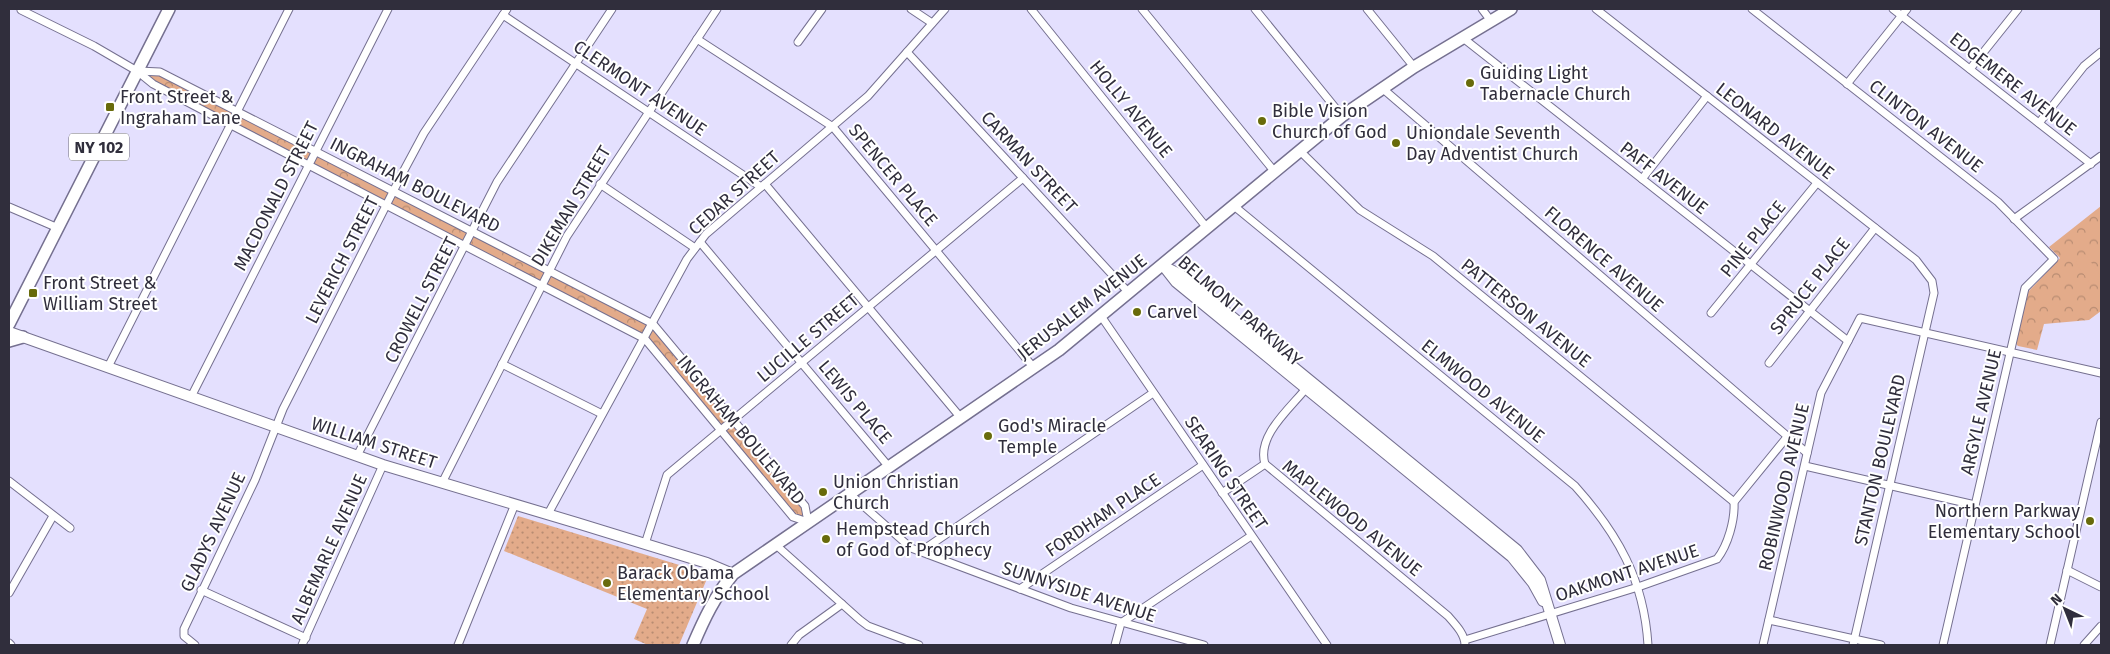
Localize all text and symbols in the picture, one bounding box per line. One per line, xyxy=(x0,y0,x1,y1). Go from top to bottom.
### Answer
street label: EDGEMERE AVENUE xyxy=(1945,28,2081,140)
street label: CLERMONT AVENUE xyxy=(569,35,711,141)
street label: HOLLY AVENUE xyxy=(1085,56,1177,162)
place label: Guiding Light Tabernacle Church xyxy=(1480,62,1631,105)
street label: CLINTON AVENUE xyxy=(1865,75,1987,177)
marker: Guiding Light Tabernacle Church xyxy=(1464,77,1476,89)
street label: LEONARD AVENUE xyxy=(1711,78,1839,184)
place label: Front Street & Ingraham Lane xyxy=(120,86,241,129)
place label: Bible Vision Church of God xyxy=(1272,100,1387,143)
marker: Front Street & Ingraham Lane xyxy=(104,101,116,113)
street label: CARMAN STREET xyxy=(976,107,1082,218)
marker: Bible Vision Church of God xyxy=(1256,115,1268,127)
street label: MACDONALD STREET xyxy=(229,117,323,274)
street label: SPENCER PLACE xyxy=(844,119,942,231)
place label: Uniondale Seventh Day Adventist Church xyxy=(1406,122,1579,165)
street label: INGRAHAM BOULEVARD xyxy=(326,133,504,237)
road number: NY 102 xyxy=(69,134,129,160)
marker: Uniondale Seventh Day Adventist Church xyxy=(1390,137,1402,149)
street label: PAFF AVENUE xyxy=(1616,137,1712,219)
street label: DIKEMAN STREET xyxy=(526,141,616,270)
street label: CEDAR STREET xyxy=(684,146,785,240)
street label: LEVERICH STREET xyxy=(300,192,384,327)
street label: PINE PLACE xyxy=(1716,196,1790,282)
street label: FLORENCE AVENUE xyxy=(1540,201,1668,317)
street label: CROWELL STREET xyxy=(380,233,463,367)
street label: SPRUCE PLACE xyxy=(1765,233,1855,339)
street label: JERUSALEM AVENUE xyxy=(1013,250,1151,364)
street label: BELMONT PARKWAY xyxy=(1173,251,1307,371)
street label: PATTERSON AVENUE xyxy=(1457,254,1595,372)
place label: Front Street & William Street xyxy=(43,272,158,315)
marker: Front Street & William Street xyxy=(27,287,39,299)
street label: LUCILLE STREET xyxy=(753,289,864,387)
place label: Carvel xyxy=(1147,301,1198,323)
marker: Carvel xyxy=(1131,306,1143,318)
street label: ELMWOOD AVENUE xyxy=(1417,335,1549,447)
street label: ARGYLE AVENUE xyxy=(1956,347,2006,477)
street label: INGRAHAM BOULEVARD xyxy=(672,351,810,509)
street label: LEWIS PLACE xyxy=(814,356,896,448)
street label: STANTON BOULEVARD xyxy=(1850,372,1910,548)
street label: ROBINWOOD AVENUE xyxy=(1754,401,1814,573)
street label: WILLIAM STREET xyxy=(308,412,440,474)
street label: SEARING STREET xyxy=(1180,412,1273,535)
place label: God's Miracle Temple xyxy=(998,415,1106,458)
marker: God's Miracle Temple xyxy=(982,430,994,442)
street label: MAPLEWOOD AVENUE xyxy=(1278,455,1426,581)
street label: FORDHAM PLACE xyxy=(1041,468,1165,562)
street label: GLADYS AVENUE xyxy=(176,469,250,595)
street label: ALBEMARLE AVENUE xyxy=(286,471,372,627)
place label: Union Christian Church xyxy=(833,471,959,514)
marker: Union Christian Church xyxy=(817,486,829,498)
place label: Northern Parkway Elementary School xyxy=(1928,500,2080,543)
marker: Northern Parkway Elementary School xyxy=(2084,515,2096,527)
place label: Hempstead Church of God of Prophecy xyxy=(836,518,992,561)
marker: Hempstead Church of God of Prophecy xyxy=(820,533,832,545)
street label: OAKMONT AVENUE xyxy=(1553,539,1701,607)
street label: SUNNYSIDE AVENUE xyxy=(999,557,1159,627)
place label: Barack Obama Elementary School xyxy=(617,562,769,605)
marker: Barack Obama Elementary School xyxy=(601,577,613,589)
north arrow xyxy=(2040,584,2090,634)
text: N xyxy=(2047,590,2066,609)

